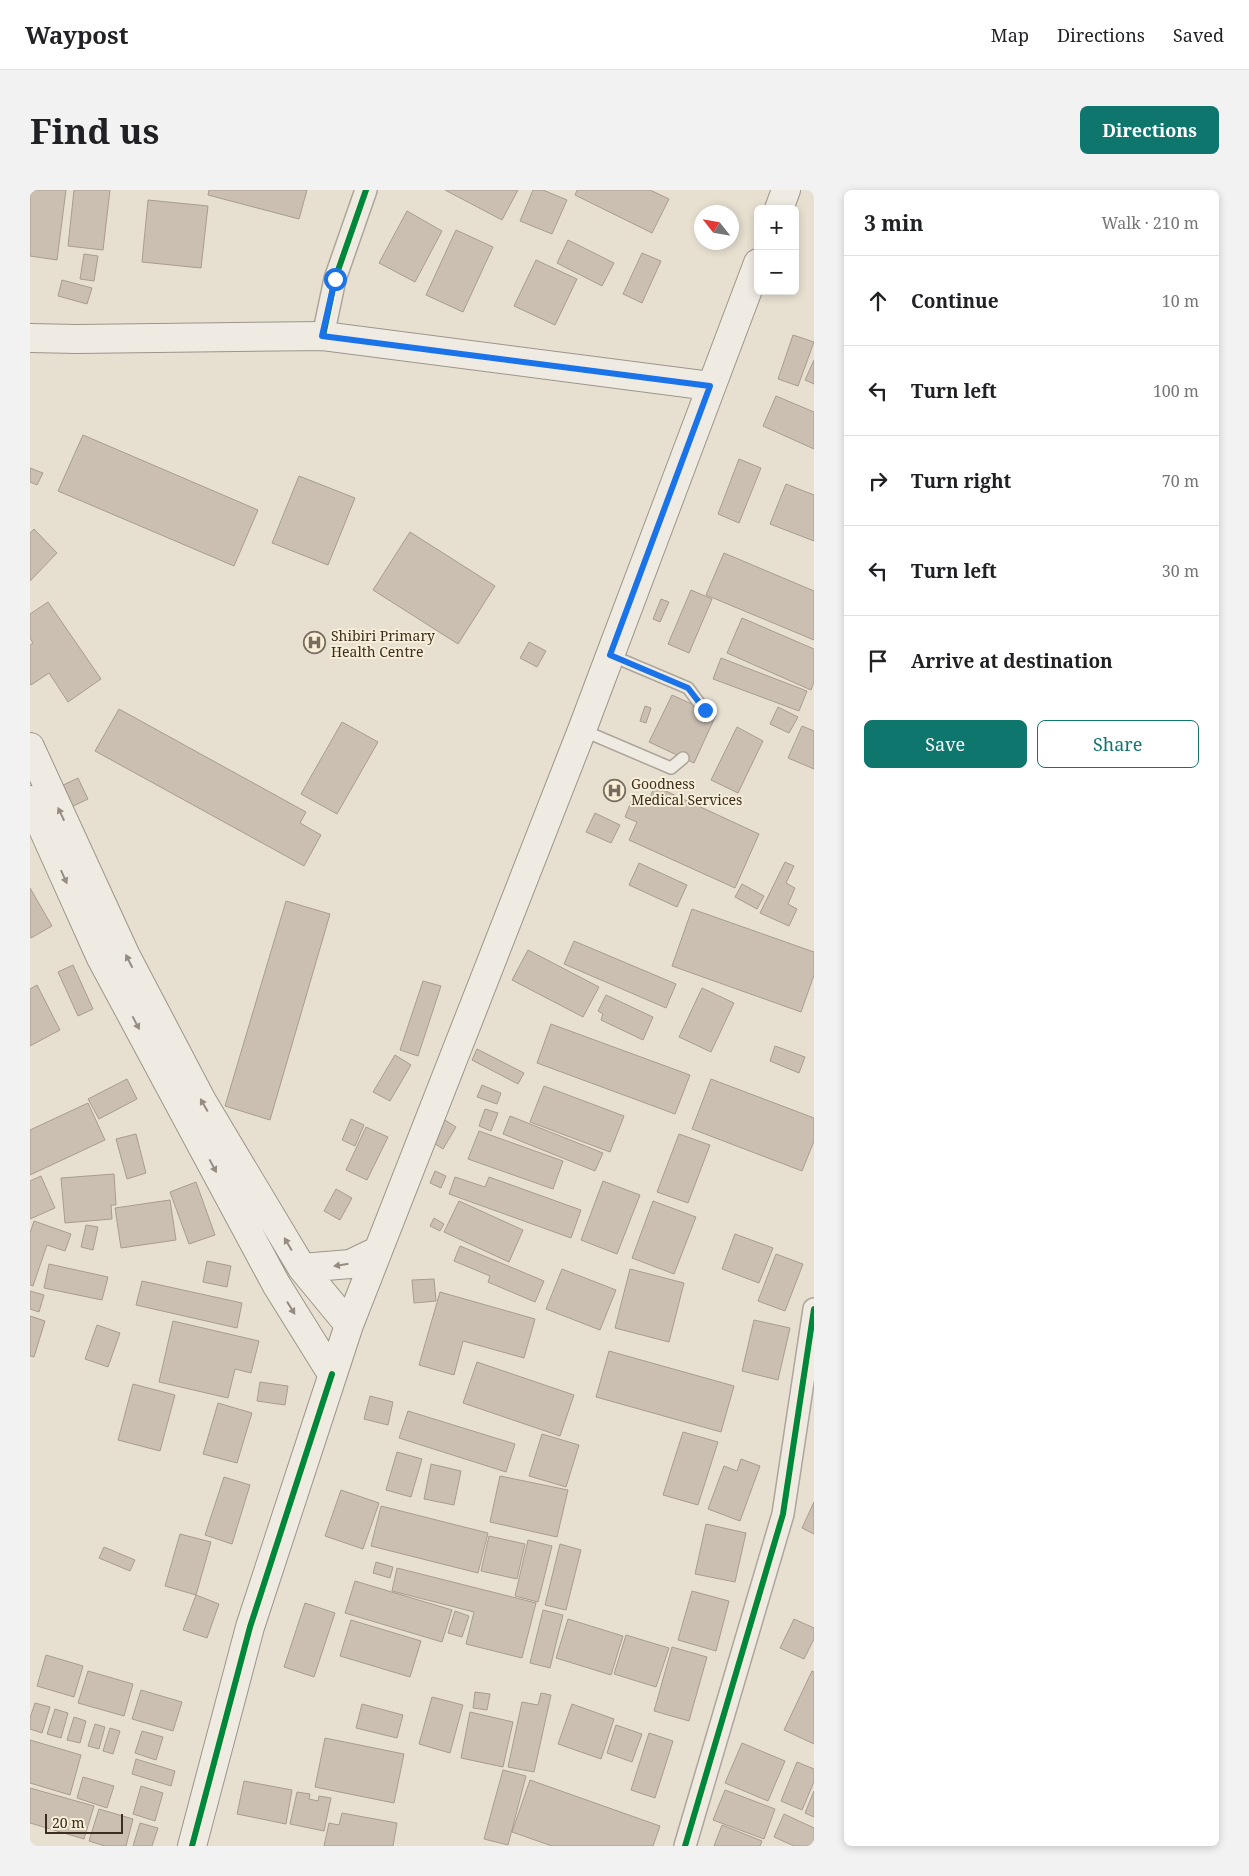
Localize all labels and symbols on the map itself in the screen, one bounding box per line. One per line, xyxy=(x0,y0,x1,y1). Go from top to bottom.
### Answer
north arrow xyxy=(694,205,739,250)
route start xyxy=(324,268,347,291)
place label: Shibiri Primary Health Centre xyxy=(331,626,435,661)
hospital icon: Shibiri Primary Health Centre xyxy=(303,631,327,655)
route end xyxy=(694,699,717,722)
place label: Goodness Medical Services xyxy=(631,774,742,809)
hospital icon: Goodness Medical Services xyxy=(603,779,627,803)
one-way arrow xyxy=(56,806,65,821)
one-way arrow xyxy=(61,870,69,884)
one-way arrow xyxy=(125,954,133,968)
one-way arrow xyxy=(132,1015,140,1030)
one-way arrow xyxy=(200,1098,209,1111)
one-way arrow xyxy=(208,1159,217,1173)
one-way arrow xyxy=(283,1238,292,1251)
one-way arrow xyxy=(332,1261,348,1269)
one-way arrow xyxy=(286,1302,296,1315)
scale bar xyxy=(45,1811,122,1834)

